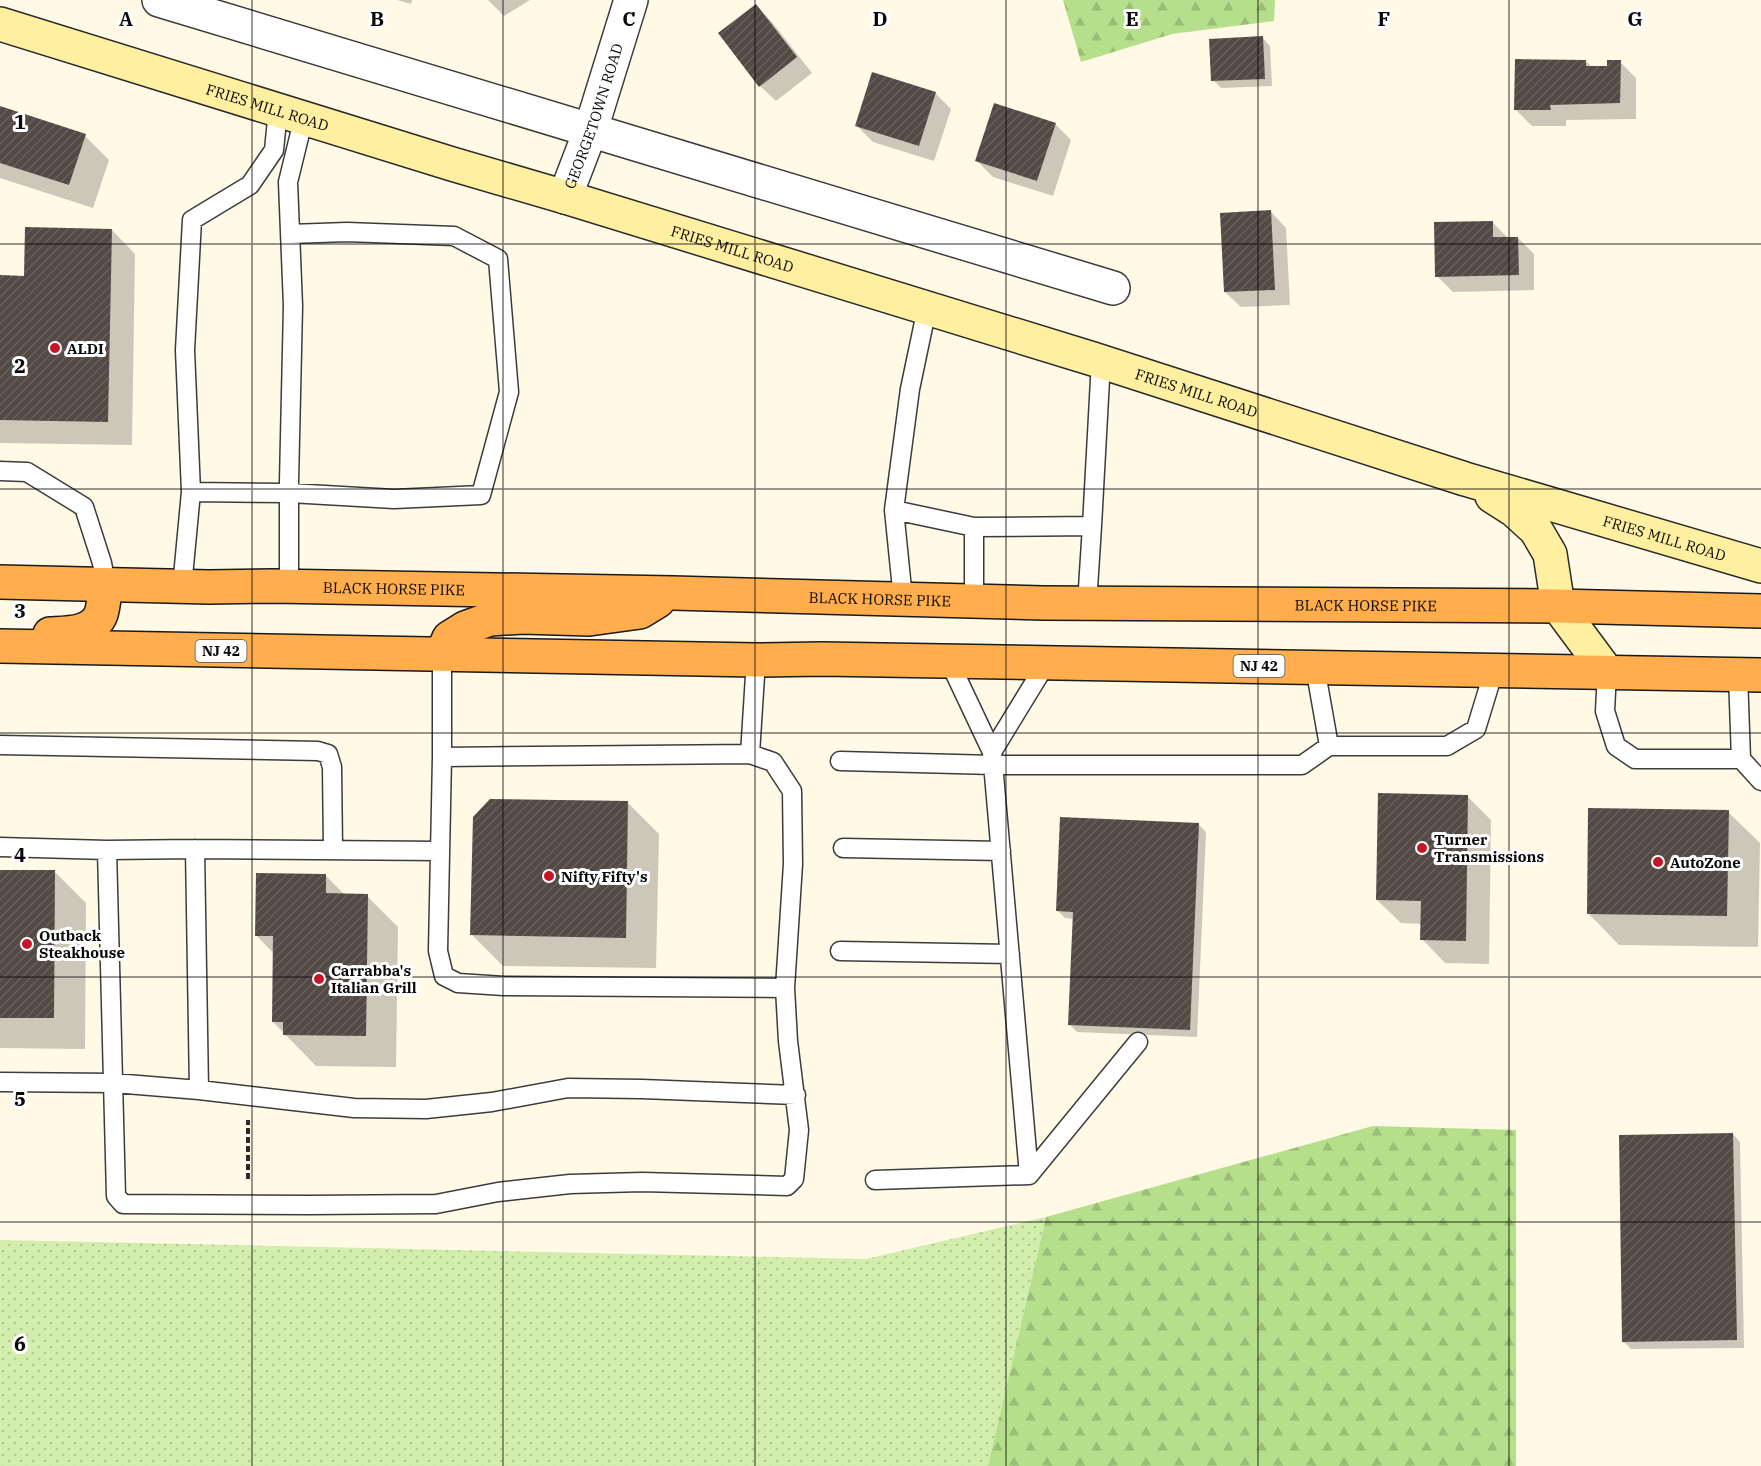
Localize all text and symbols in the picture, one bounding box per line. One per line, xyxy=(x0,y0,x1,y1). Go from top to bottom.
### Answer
text: A xyxy=(119,5,133,32)
text: B xyxy=(370,5,384,32)
text: C xyxy=(622,5,636,32)
text: D xyxy=(872,5,888,32)
text: E xyxy=(1125,5,1139,32)
text: F xyxy=(1378,5,1390,32)
text: G xyxy=(1627,5,1643,32)
street label: GEORGETOWN ROAD xyxy=(560,41,627,191)
street label: FRIES MILL ROAD xyxy=(204,79,331,135)
text: 1 xyxy=(14,108,26,135)
street label: FRIES MILL ROAD xyxy=(669,221,796,276)
place label: ALDI xyxy=(67,339,104,358)
marker: ALDI xyxy=(48,341,62,355)
text: 2 xyxy=(14,352,26,379)
street label: FRIES MILL ROAD xyxy=(1133,364,1260,421)
street label: FRIES MILL ROAD xyxy=(1601,511,1728,565)
street label: BLACK HORSE PIKE xyxy=(323,577,465,599)
street label: BLACK HORSE PIKE xyxy=(808,587,951,610)
street label: BLACK HORSE PIKE xyxy=(1295,595,1437,615)
text: 3 xyxy=(14,597,26,624)
road number: NJ 42 xyxy=(196,640,246,662)
road number: NJ 42 xyxy=(1234,655,1284,677)
place label: Turner Transmissions xyxy=(1434,830,1544,866)
text: 4 xyxy=(14,841,26,868)
marker: Turner Transmissions xyxy=(1415,841,1429,855)
place label: AutoZone xyxy=(1670,853,1741,872)
marker: AutoZone xyxy=(1651,855,1665,869)
place label: Nifty Fifty's xyxy=(561,867,648,886)
marker: Nifty Fifty's xyxy=(542,869,556,883)
place label: Outback Steakhouse xyxy=(39,926,125,962)
marker: Outback Steakhouse xyxy=(20,937,34,951)
place label: Carrabba's Italian Grill xyxy=(331,961,417,997)
marker: Carrabba's Italian Grill xyxy=(312,972,326,986)
text: 5 xyxy=(14,1085,26,1112)
text: 6 xyxy=(14,1330,26,1357)

